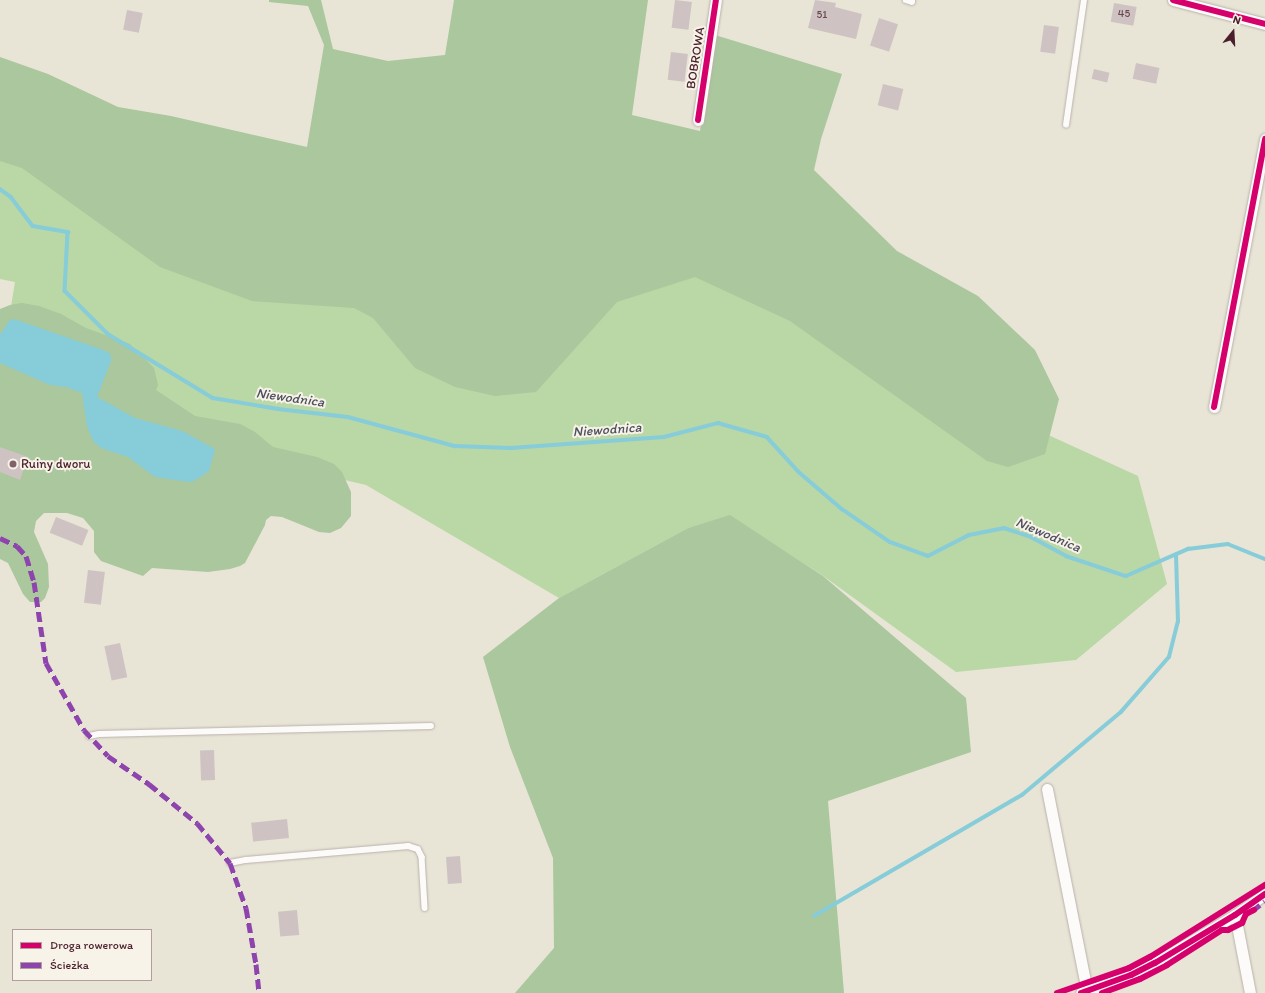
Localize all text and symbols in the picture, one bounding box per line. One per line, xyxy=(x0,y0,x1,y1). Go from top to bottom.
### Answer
house number: 45 xyxy=(1118,7,1130,21)
house number: 51 xyxy=(817,8,827,22)
north arrow xyxy=(1213,12,1253,52)
text: N xyxy=(1231,13,1242,27)
street label: BOBROWA xyxy=(683,26,709,90)
water label: Niewodnica xyxy=(255,385,325,411)
water label: Niewodnica xyxy=(572,419,642,441)
place label: Ruiny dworu xyxy=(21,456,91,472)
marker: Ruiny dworu xyxy=(8,459,18,469)
water label: Niewodnica xyxy=(1013,514,1083,556)
legend xyxy=(12,929,152,981)
text: Droga rowerowa xyxy=(50,938,133,952)
text: Ścieżka xyxy=(50,958,89,972)

